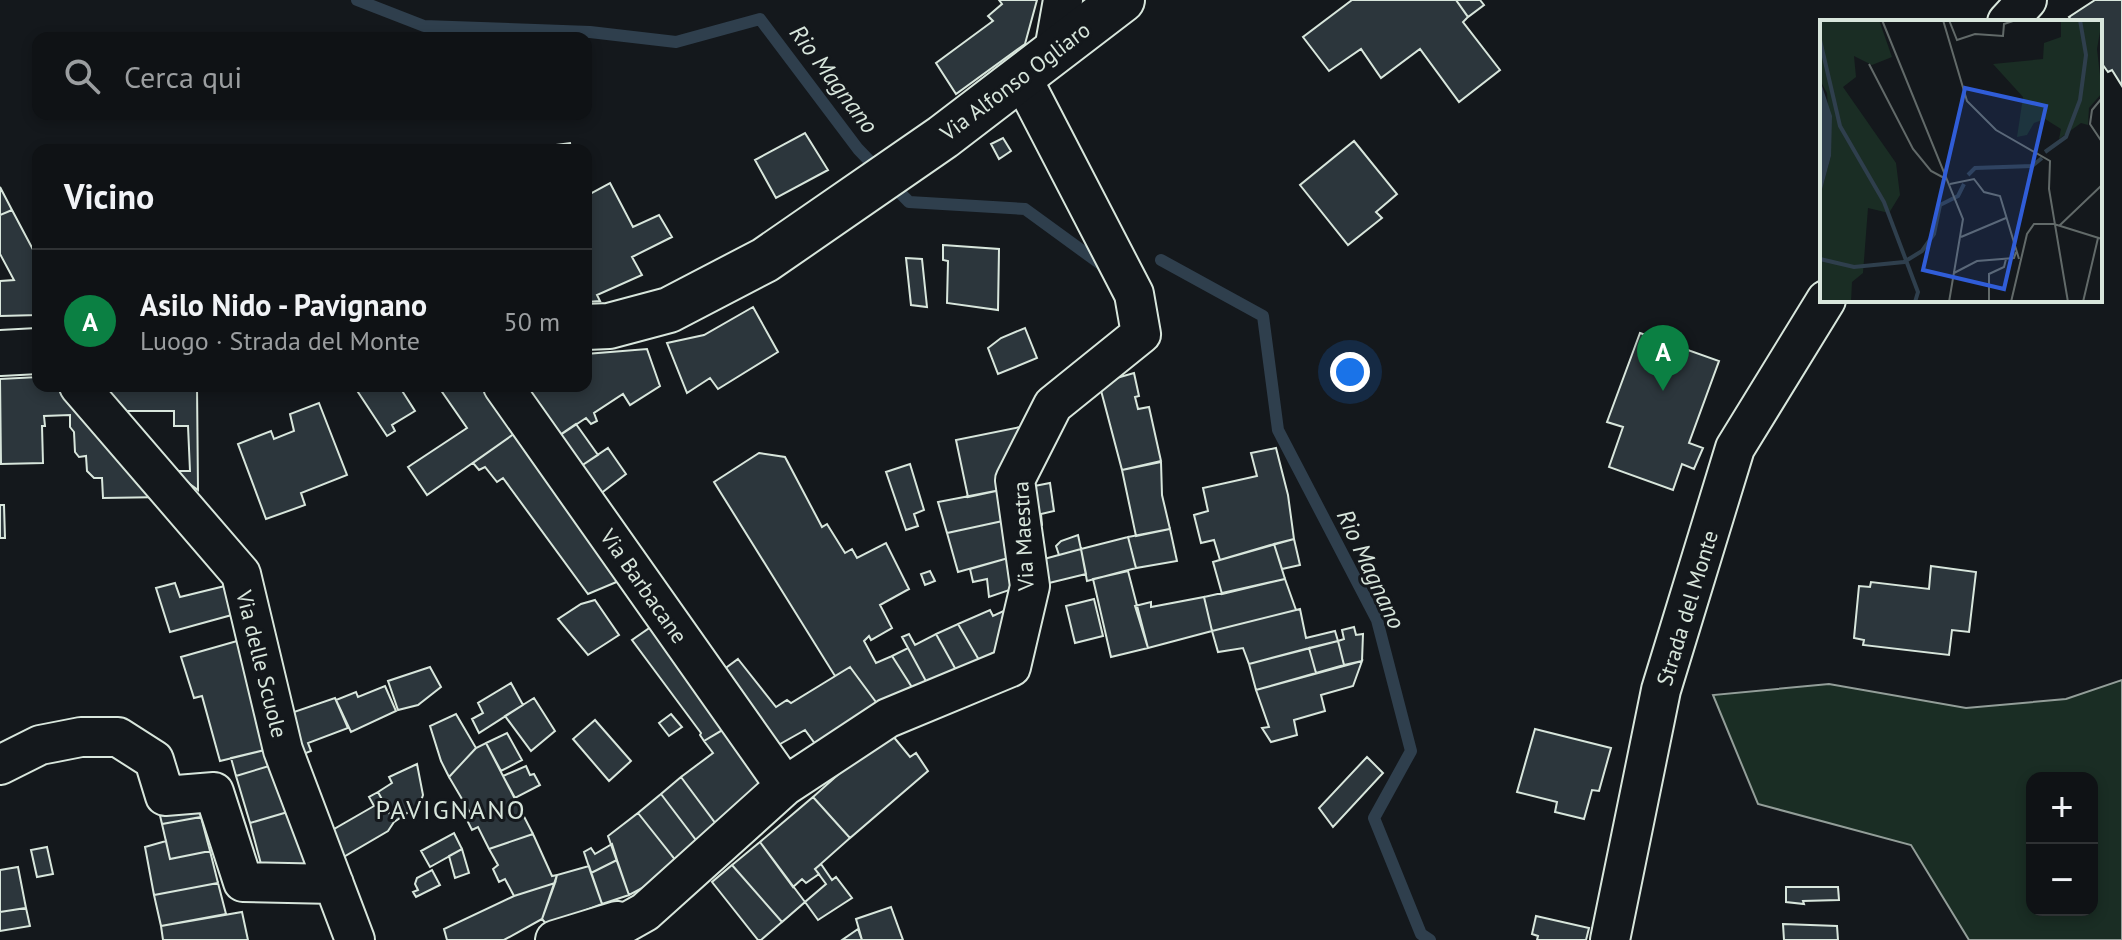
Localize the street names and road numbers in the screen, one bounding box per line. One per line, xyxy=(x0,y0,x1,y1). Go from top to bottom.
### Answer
street label: Via Alfonso Ogliaro xyxy=(934,15,1096,147)
street label: Via Maestra xyxy=(1006,480,1040,593)
street label: Via Barbacane xyxy=(594,523,694,649)
street label: Strada del Monte xyxy=(1650,527,1724,689)
street label: Via delle Scuole xyxy=(230,586,294,741)

